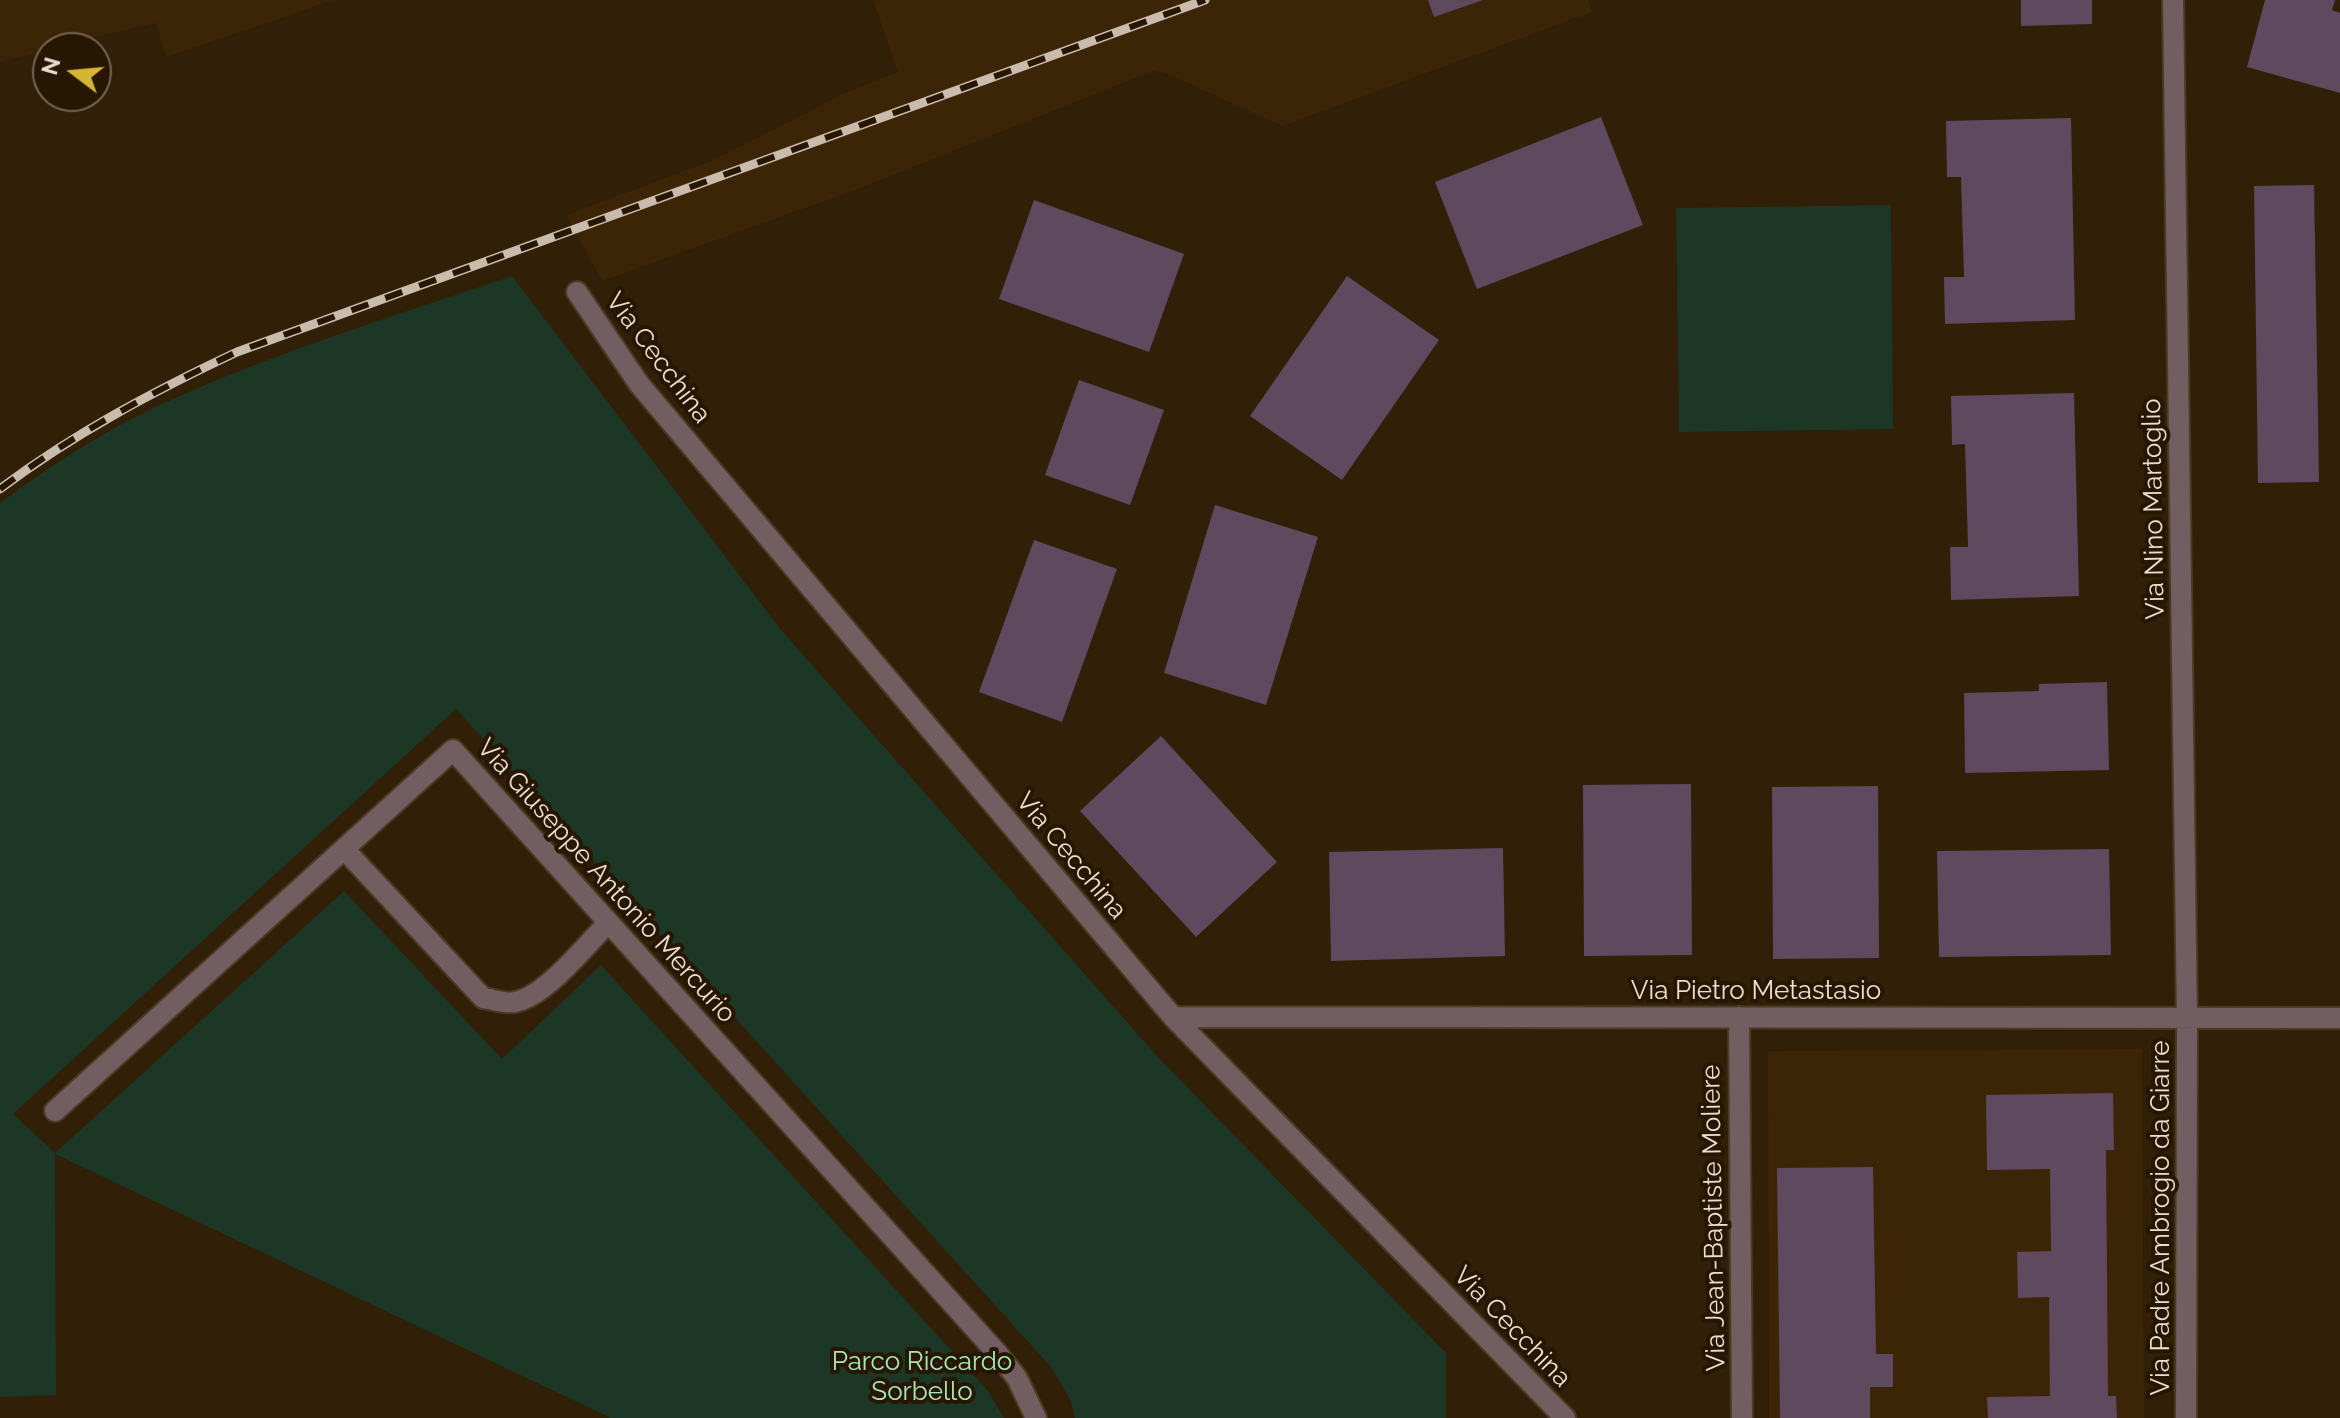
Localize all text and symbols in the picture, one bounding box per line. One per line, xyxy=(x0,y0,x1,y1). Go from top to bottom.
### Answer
north arrow xyxy=(32,32,112,112)
text: N xyxy=(36,54,66,78)
street label: Via Cecchina xyxy=(599,286,717,430)
street label: Via Nino Martoglio xyxy=(2136,398,2172,620)
street label: Via Giuseppe Antonio Mercurio xyxy=(470,732,742,1030)
street label: Via Cecchina xyxy=(1009,786,1133,926)
street label: Via Pietro Metastasio xyxy=(1631,975,1881,1007)
street label: Via Padre Ambrogio da Giarre xyxy=(2145,1040,2177,1396)
street label: Via Jean-Baptiste Moliere xyxy=(1696,1064,1732,1372)
street label: Via Cecchina xyxy=(1447,1260,1577,1394)
park label: Parco Riccardo Sorbello xyxy=(832,1346,1012,1408)

